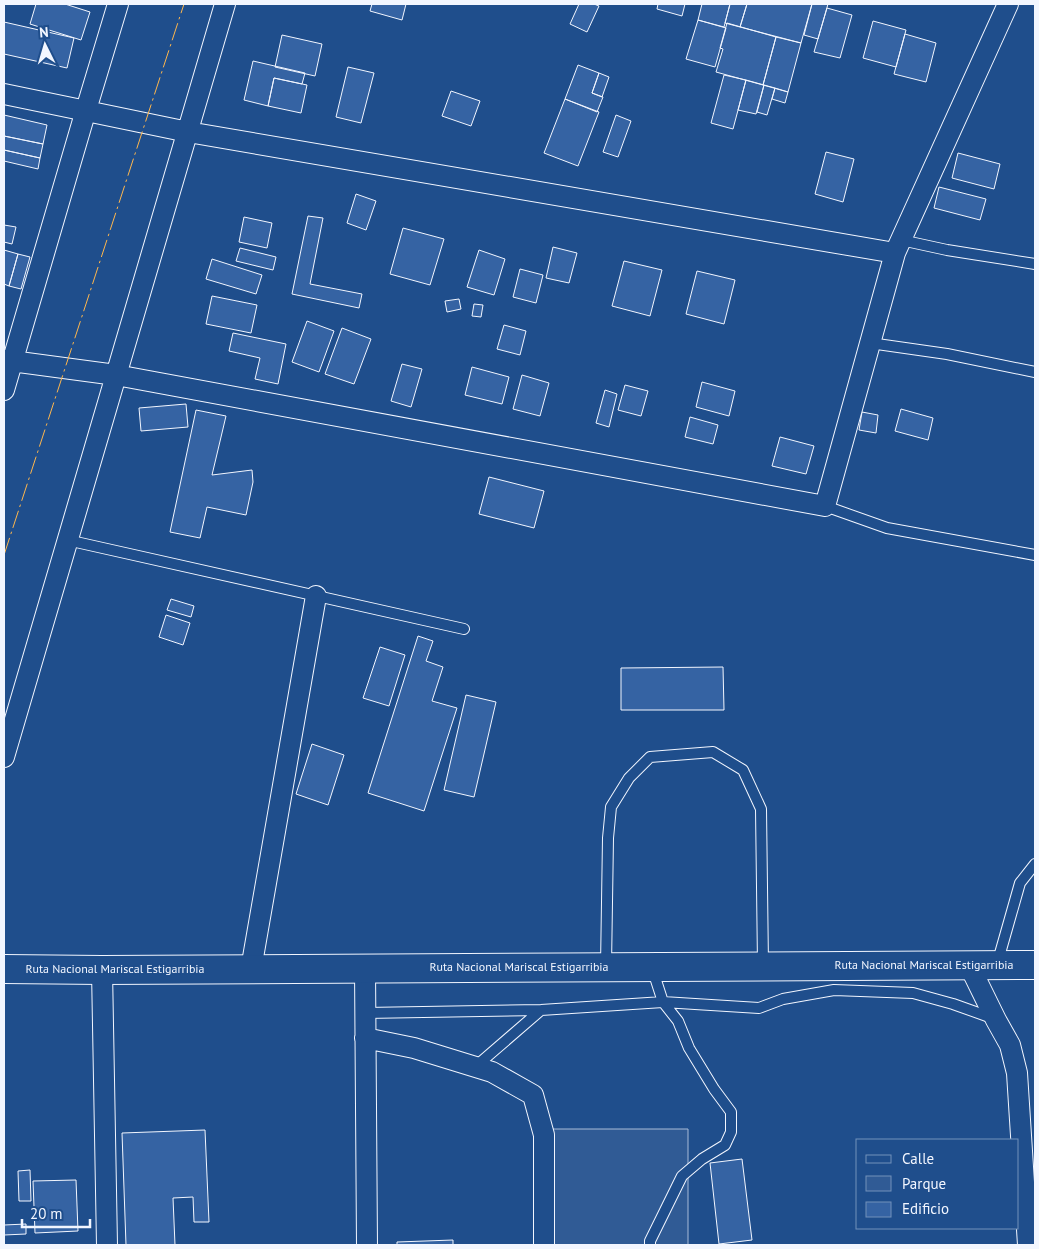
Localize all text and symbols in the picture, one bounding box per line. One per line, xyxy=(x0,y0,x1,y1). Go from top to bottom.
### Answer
north arrow xyxy=(20,20,70,70)
text: N xyxy=(38,23,49,41)
street label: Ruta Nacional Mariscal Estigarribia xyxy=(834,957,1014,972)
street label: Ruta Nacional Mariscal Estigarribia xyxy=(429,959,609,974)
street label: Ruta Nacional Mariscal Estigarribia xyxy=(25,961,205,976)
legend xyxy=(856,1139,1019,1229)
text: Calle xyxy=(902,1149,934,1168)
text: Parque xyxy=(902,1174,946,1193)
scale bar xyxy=(22,1196,90,1228)
text: Edificio xyxy=(902,1199,949,1218)
text: 20 m xyxy=(30,1204,63,1223)

